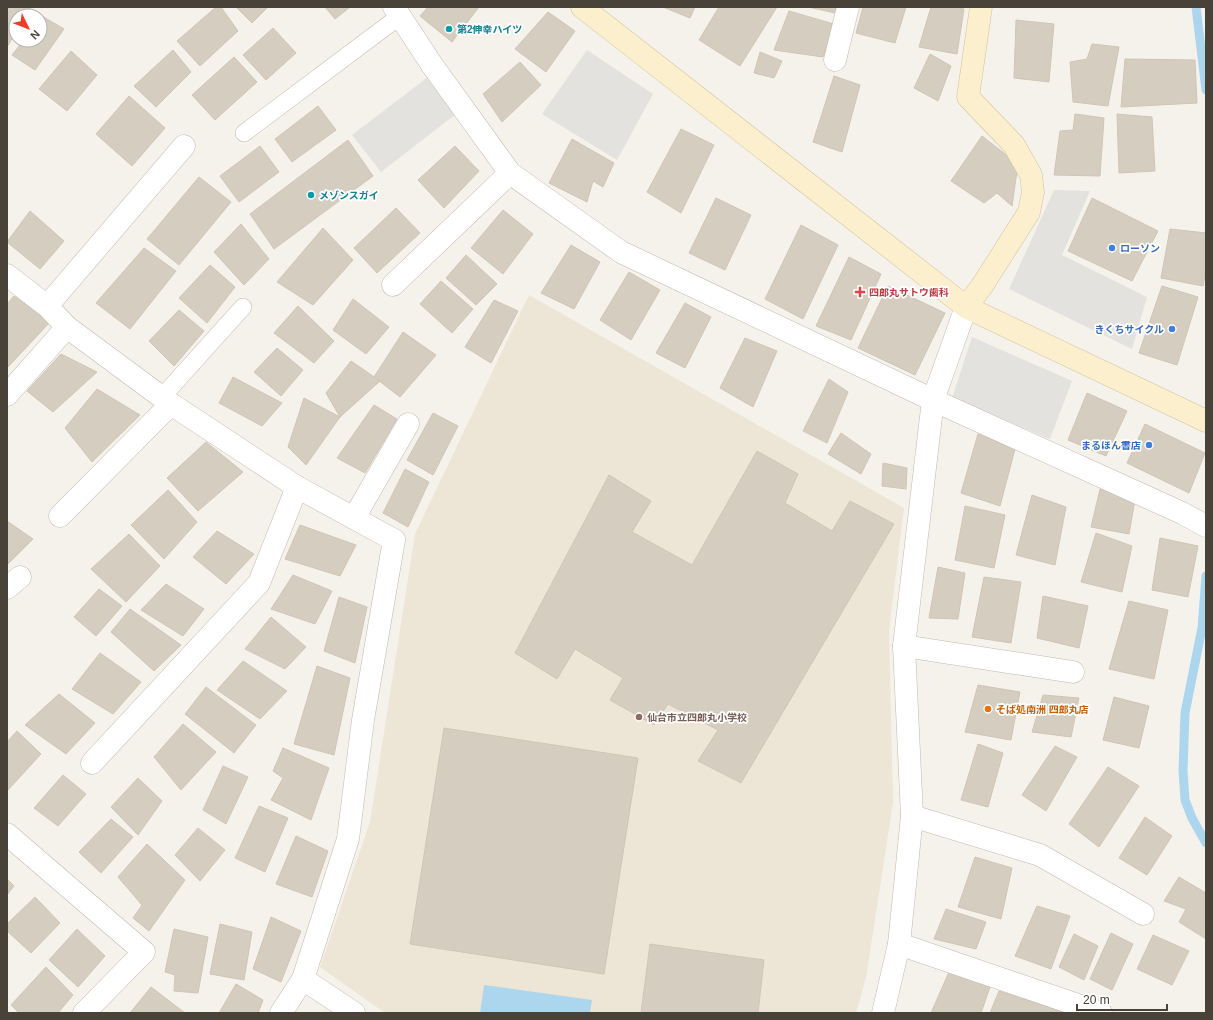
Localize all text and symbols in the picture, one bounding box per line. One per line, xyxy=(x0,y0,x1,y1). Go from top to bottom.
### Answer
north arrow xyxy=(8,8,48,48)
marker: 第2伸幸ハイツ xyxy=(444,24,454,34)
place label: 第2伸幸ハイツ xyxy=(457,24,522,35)
text: N xyxy=(28,28,42,42)
marker: メゾンスガイ xyxy=(306,190,316,200)
place label: メゾンスガイ xyxy=(319,190,379,201)
marker: ローソン xyxy=(1107,243,1117,253)
place label: ローソン xyxy=(1120,243,1160,254)
marker: 四郎丸サトウ歯科 xyxy=(854,286,866,298)
place label: 四郎丸サトウ歯科 xyxy=(869,287,949,298)
place label: きくちサイクル xyxy=(1095,324,1164,335)
marker: きくちサイクル xyxy=(1167,324,1177,334)
place label: まるほん書店 xyxy=(1081,440,1141,451)
marker: まるほん書店 xyxy=(1144,440,1154,450)
marker: そば処南洲 四郎丸店 xyxy=(983,704,993,714)
place label: そば処南洲 四郎丸店 xyxy=(996,704,1089,715)
marker: 仙台市立四郎丸小学校 xyxy=(634,712,644,722)
place label: 仙台市立四郎丸小学校 xyxy=(647,712,747,723)
scale bar xyxy=(1077,986,1167,1012)
text: 20 m xyxy=(1083,993,1110,1007)

